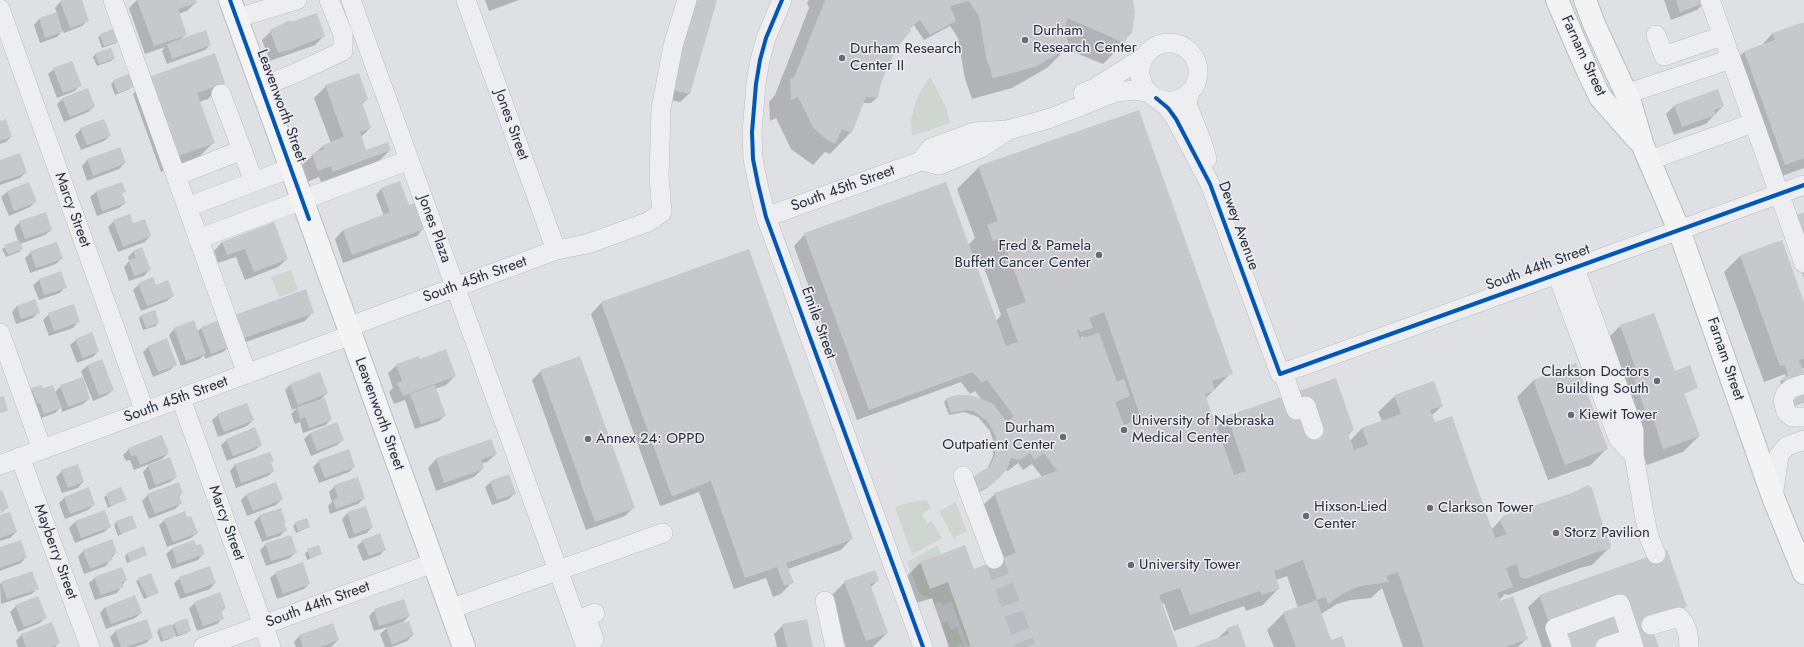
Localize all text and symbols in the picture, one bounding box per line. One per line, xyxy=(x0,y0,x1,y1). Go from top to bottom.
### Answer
street label: Farnam Street xyxy=(1557,13,1609,99)
place label: Durham Research Center xyxy=(1033,22,1137,57)
marker: Durham Research Center xyxy=(1020,35,1030,45)
place label: Durham Research Center II xyxy=(850,40,962,75)
street label: Leavenworth Street xyxy=(252,47,310,165)
marker: Durham Research Center II xyxy=(837,53,847,63)
street label: Jones Street xyxy=(490,87,532,163)
street label: South 45th Street xyxy=(789,162,897,216)
street label: Marcy Street xyxy=(50,170,94,250)
street label: Dewey Avenue xyxy=(1214,179,1262,273)
street label: Jones Plaza xyxy=(413,193,455,265)
place label: Fred & Pamela Buffett Cancer Center xyxy=(955,237,1091,272)
street label: South 44th Street xyxy=(1483,241,1593,295)
marker: Fred & Pamela Buffett Cancer Center xyxy=(1094,250,1104,260)
street label: South 45th Street xyxy=(421,253,529,307)
street label: Emile Street xyxy=(797,285,839,361)
street label: Farnam Street xyxy=(1702,315,1748,403)
street label: Leavenworth Street xyxy=(350,355,408,473)
place label: Clarkson Doctors Building South xyxy=(1541,363,1649,398)
street label: South 45th Street xyxy=(122,373,230,427)
marker: Clarkson Doctors Building South xyxy=(1652,376,1662,386)
place label: Kiewit Tower xyxy=(1579,406,1657,424)
marker: Kiewit Tower xyxy=(1566,410,1576,420)
place label: University of Nebraska Medical Center xyxy=(1132,412,1274,447)
place label: Durham Outpatient Center xyxy=(942,419,1055,454)
marker: University of Nebraska Medical Center xyxy=(1119,425,1129,435)
place label: Annex 24: OPPD xyxy=(596,430,705,448)
marker: Durham Outpatient Center xyxy=(1058,432,1068,442)
marker: Annex 24: OPPD xyxy=(583,434,593,444)
street label: Marcy Street xyxy=(204,483,248,563)
place label: Hixson-Lied Center xyxy=(1314,498,1387,533)
place label: Clarkson Tower xyxy=(1438,499,1534,517)
street label: Mayberry Street xyxy=(29,502,81,602)
marker: Clarkson Tower xyxy=(1425,503,1435,513)
marker: Hixson-Lied Center xyxy=(1301,511,1311,521)
place label: Storz Pavilion xyxy=(1564,524,1650,542)
marker: Storz Pavilion xyxy=(1551,528,1561,538)
place label: University Tower xyxy=(1139,556,1240,574)
marker: University Tower xyxy=(1126,560,1136,570)
street label: South 44th Street xyxy=(263,578,373,632)

